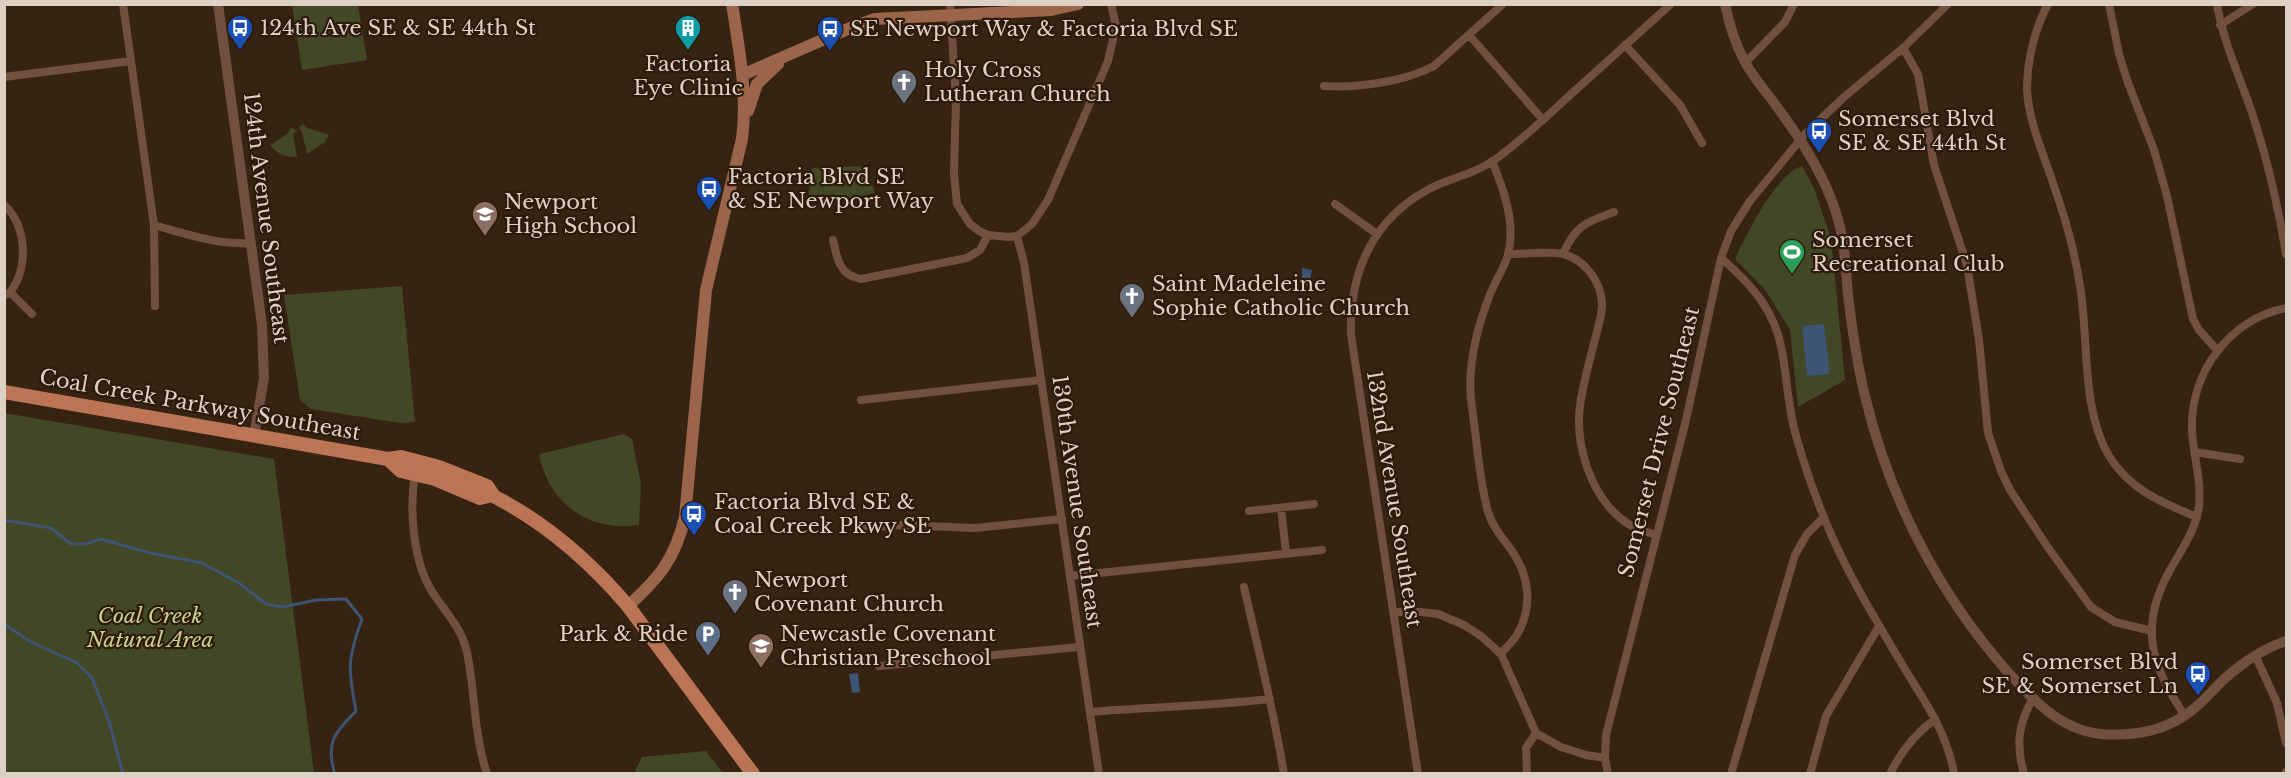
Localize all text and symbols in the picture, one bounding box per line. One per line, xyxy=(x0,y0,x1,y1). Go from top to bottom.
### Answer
bus stop icon: 124th Ave SE & SE 44th St xyxy=(225,13,255,51)
building icon: Factoria Eye Clinic xyxy=(673,13,703,51)
bus stop icon: SE Newport Way & Factoria Blvd SE xyxy=(815,14,845,52)
place label: 124th Ave SE & SE 44th St xyxy=(260,15,536,41)
place label: SE Newport Way & Factoria Blvd SE xyxy=(850,16,1238,42)
place label: Factoria Eye Clinic xyxy=(633,51,743,101)
place label: Holy Cross Lutheran Church xyxy=(924,57,1111,107)
church icon: Holy Cross Lutheran Church xyxy=(889,67,919,105)
street label: 124th Avenue Southeast xyxy=(238,91,294,345)
place label: Somerset Blvd SE & SE 44th St xyxy=(1838,106,2007,156)
bus stop icon: Somerset Blvd SE & SE 44th St xyxy=(1804,116,1834,154)
place label: Factoria Blvd SE & SE Newport Way xyxy=(728,164,934,214)
bus stop icon: Factoria Blvd SE & SE Newport Way xyxy=(694,174,724,212)
place label: Newport High School xyxy=(504,189,637,239)
school or university icon: Newport High School xyxy=(470,199,500,237)
place label: Somerset Recreational Club xyxy=(1812,227,2004,277)
sports icon: Somerset Recreational Club xyxy=(1777,237,1807,275)
place label: Saint Madeleine Sophie Catholic Church xyxy=(1152,271,1410,321)
church icon: Saint Madeleine Sophie Catholic Church xyxy=(1117,281,1147,319)
street label: Somerset Drive Southeast xyxy=(1613,304,1705,580)
street label: Coal Creek Parkway Southeast xyxy=(37,364,363,446)
street label: 132nd Avenue Southeast xyxy=(1361,369,1427,629)
street label: 130th Avenue Southeast xyxy=(1046,374,1108,630)
place label: Factoria Blvd SE & Coal Creek Pkwy SE xyxy=(714,489,931,539)
bus stop icon: Factoria Blvd SE & Coal Creek Pkwy SE xyxy=(679,499,709,537)
place label: Newport Covenant Church xyxy=(754,567,944,617)
church icon: Newport Covenant Church xyxy=(720,577,750,615)
park label: Coal Creek Natural Area xyxy=(86,603,213,653)
parking icon: Park & Ride xyxy=(693,619,723,657)
place label: Park & Ride xyxy=(559,621,688,647)
place label: Newcastle Covenant Christian Preschool xyxy=(780,621,996,671)
school or university icon: Newcastle Covenant Christian Preschool xyxy=(746,631,776,669)
place label: Somerset Blvd SE & Somerset Ln xyxy=(1982,649,2178,699)
bus stop icon: Somerset Blvd SE & Somerset Ln xyxy=(2183,659,2213,697)

